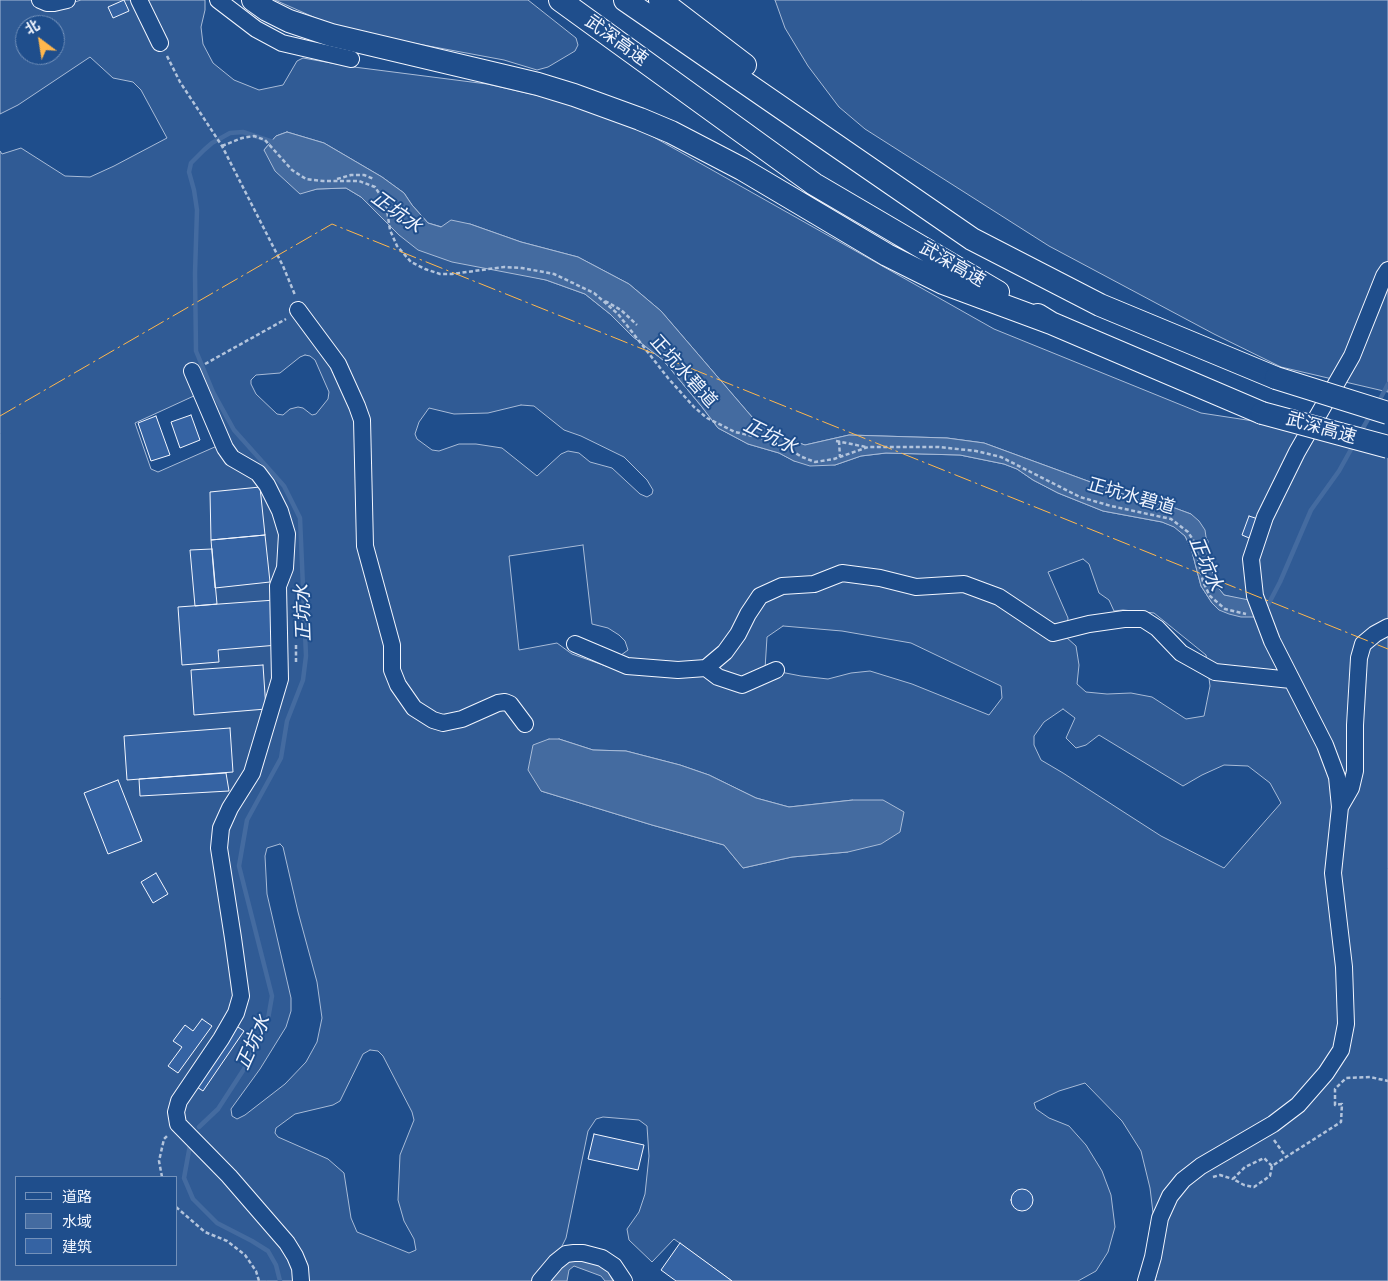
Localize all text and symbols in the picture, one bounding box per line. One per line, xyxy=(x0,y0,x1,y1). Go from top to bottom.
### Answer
street label: 武深高速 xyxy=(581,11,651,71)
north arrow xyxy=(15,15,65,65)
text: 北 xyxy=(22,17,43,38)
water label: 正坑水 xyxy=(366,187,426,239)
street label: 武深高速 xyxy=(915,238,989,292)
street label: 正坑水碧道 xyxy=(645,331,721,413)
street label: 武深高速 xyxy=(1283,409,1359,449)
water label: 正坑水 xyxy=(739,414,801,460)
street label: 正坑水碧道 xyxy=(1085,474,1177,520)
water label: 正坑水 xyxy=(1183,533,1227,595)
water label: 正坑水 xyxy=(292,584,316,642)
water label: 正坑水 xyxy=(232,1012,276,1074)
legend xyxy=(15,1176,178,1266)
text: 道路 xyxy=(62,1188,92,1206)
text: 水域 xyxy=(62,1213,92,1231)
text: 建筑 xyxy=(62,1238,92,1256)

